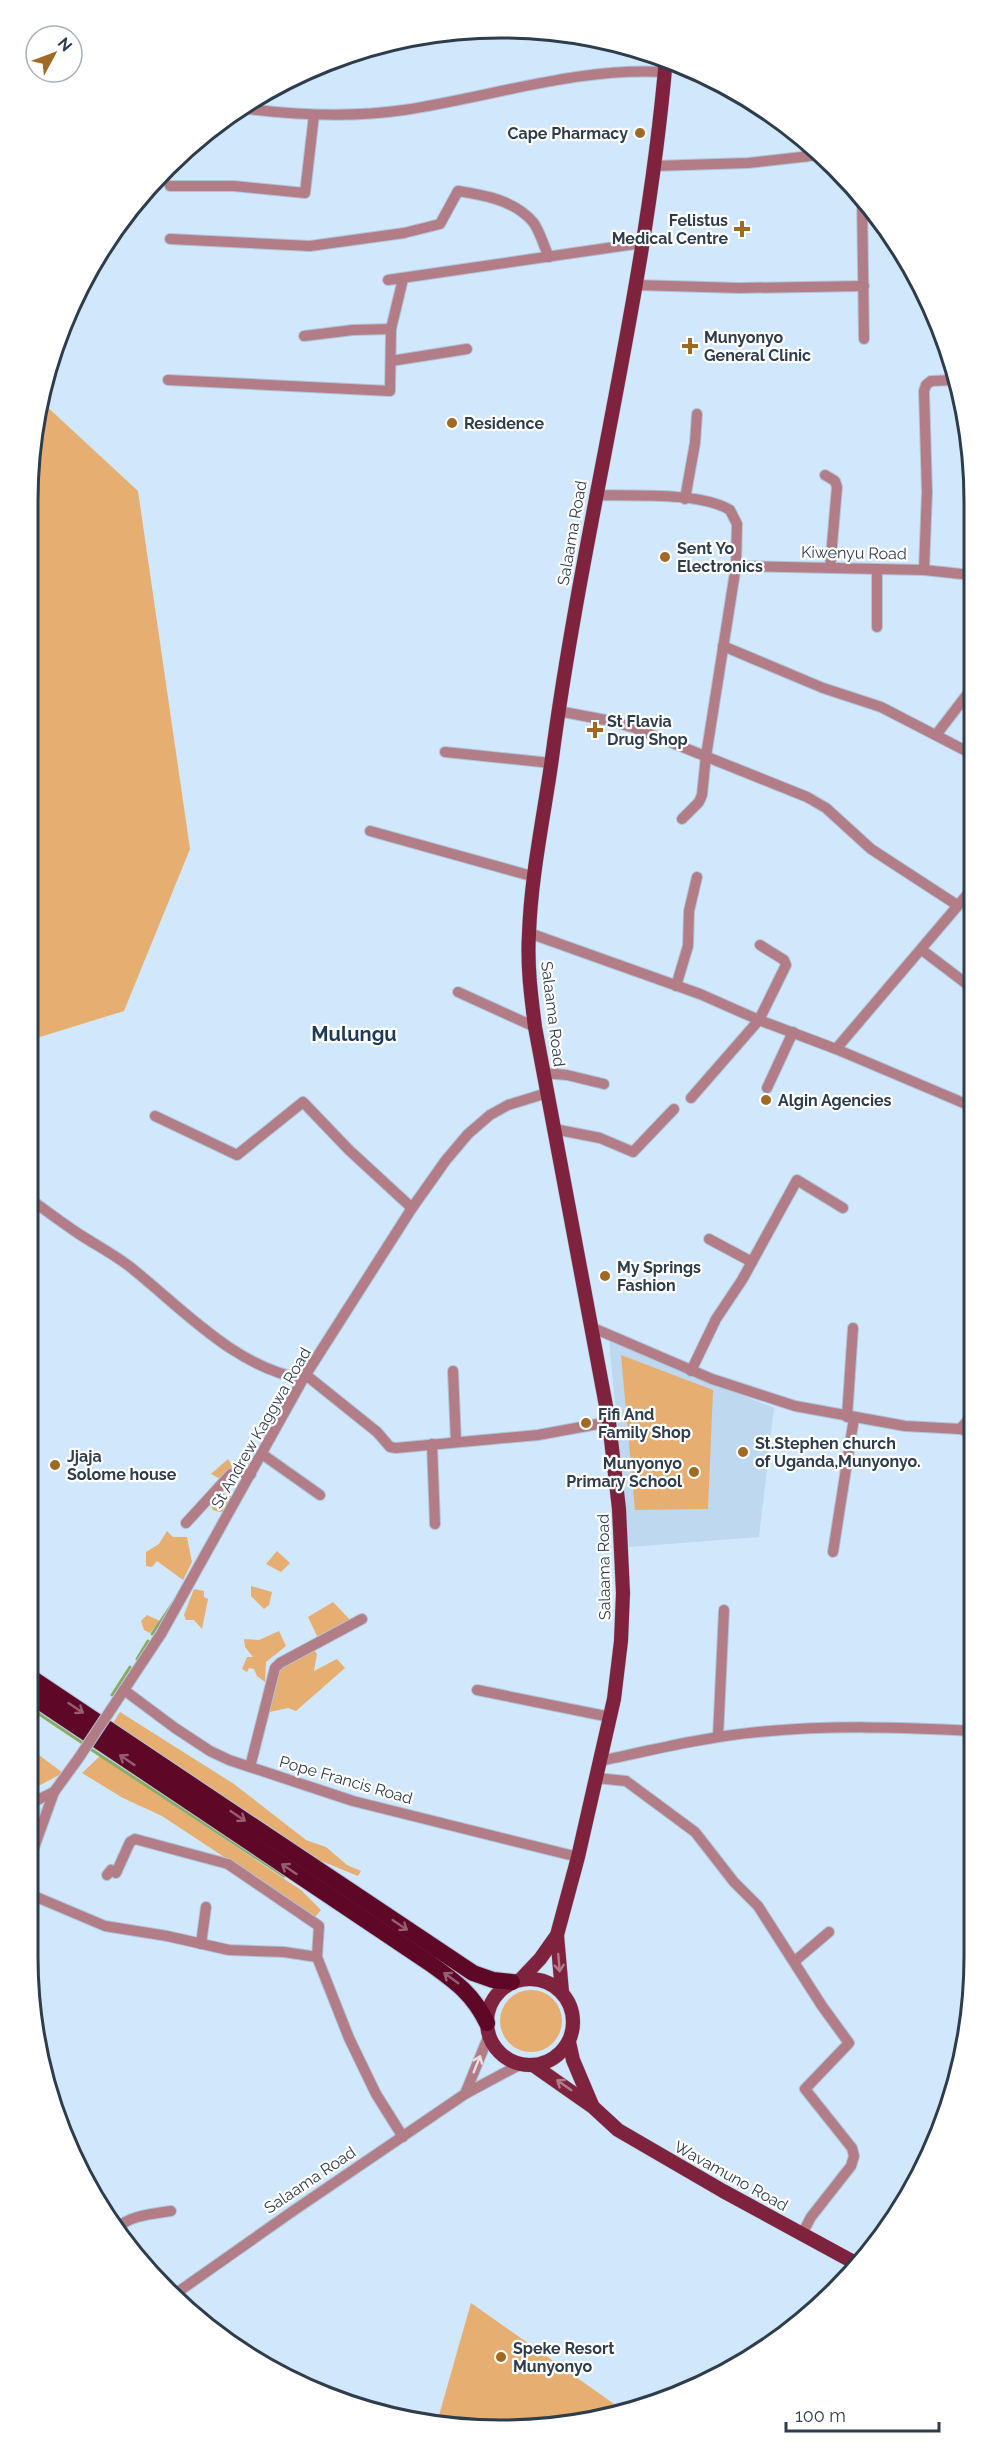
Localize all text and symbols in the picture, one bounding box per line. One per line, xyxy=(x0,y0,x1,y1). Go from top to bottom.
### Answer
north arrow xyxy=(24,24,84,84)
text: N xyxy=(54,34,76,55)
place label: Cape Pharmacy xyxy=(508,124,628,143)
marker: Cape Pharmacy xyxy=(633,126,647,140)
place label: Felistus Medical Centre xyxy=(612,211,728,248)
marker: Felistus Medical Centre xyxy=(733,220,751,238)
place label: Munyonyo General Clinic xyxy=(704,328,811,365)
marker: Munyonyo General Clinic xyxy=(681,337,699,355)
place label: Residence xyxy=(464,414,544,433)
marker: Residence xyxy=(445,416,459,430)
street label: Salaama Road xyxy=(553,479,591,587)
place label: Sent Yo Electronics xyxy=(677,539,763,576)
street label: Kiwenyu Road xyxy=(801,543,907,563)
marker: Sent Yo Electronics xyxy=(658,550,672,564)
place label: St Flavia Drug Shop xyxy=(607,712,688,749)
marker: St Flavia Drug Shop xyxy=(588,723,602,737)
street label: Salaama Road xyxy=(537,960,569,1068)
district label: Mulungu xyxy=(311,1022,397,1046)
place label: Algin Agencies xyxy=(778,1091,892,1110)
marker: Algin Agencies xyxy=(759,1093,773,1107)
place label: My Springs Fashion xyxy=(617,1258,701,1295)
marker: My Springs Fashion xyxy=(598,1269,612,1283)
street label: St Andrew Kaggwa Road xyxy=(207,1344,315,1512)
place label: Fifi And Family Shop xyxy=(598,1405,691,1442)
marker: Fifi And Family Shop xyxy=(579,1416,593,1430)
place label: St.Stephen church of Uganda,Munyonyo. xyxy=(755,1434,921,1471)
marker: St.Stephen church of Uganda,Munyonyo. xyxy=(736,1445,750,1459)
place label: Jjaja Solome house xyxy=(67,1447,177,1484)
place label: Munyonyo Primary School xyxy=(566,1454,683,1491)
marker: Jjaja Solome house xyxy=(48,1458,62,1472)
marker: Munyonyo Primary School xyxy=(687,1465,701,1479)
street label: Salaama Road xyxy=(594,1514,614,1620)
one-way arrow xyxy=(67,1702,83,1714)
street label: Pope Francis Road xyxy=(277,1752,415,1808)
one-way arrow xyxy=(120,1754,136,1766)
one-way arrow xyxy=(229,1810,245,1822)
one-way arrow xyxy=(282,1863,298,1875)
one-way arrow xyxy=(391,1919,407,1931)
one-way arrow xyxy=(554,1953,565,1973)
one-way arrow xyxy=(443,1972,459,1985)
one-way arrow xyxy=(472,2056,483,2074)
one-way arrow xyxy=(556,2079,572,2091)
street label: Wavamuno Road xyxy=(671,2137,791,2215)
street label: Salaama Road xyxy=(261,2142,359,2218)
place label: Speke Resort Munyonyo xyxy=(513,2339,614,2376)
marker: Speke Resort Munyonyo xyxy=(494,2350,508,2364)
scale bar xyxy=(786,2395,939,2433)
text: 100 m xyxy=(795,2405,846,2426)

